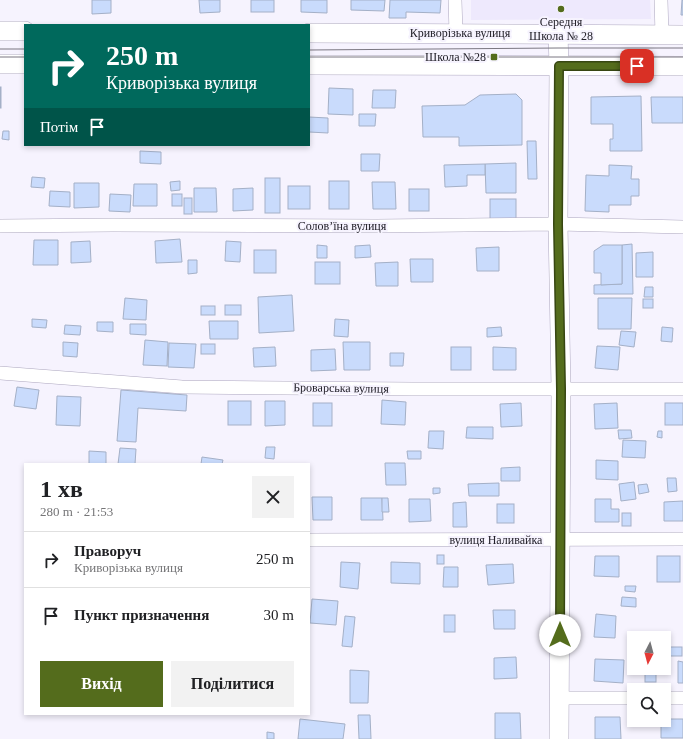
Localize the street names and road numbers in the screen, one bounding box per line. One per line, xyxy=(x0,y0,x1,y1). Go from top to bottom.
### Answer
street label: Криворізька вулиця xyxy=(410,26,511,40)
street label: Соловʼїна вулиця xyxy=(298,219,387,233)
street label: Броварська вулиця xyxy=(293,380,389,396)
street label: вулиця Наливайка xyxy=(450,533,543,547)

